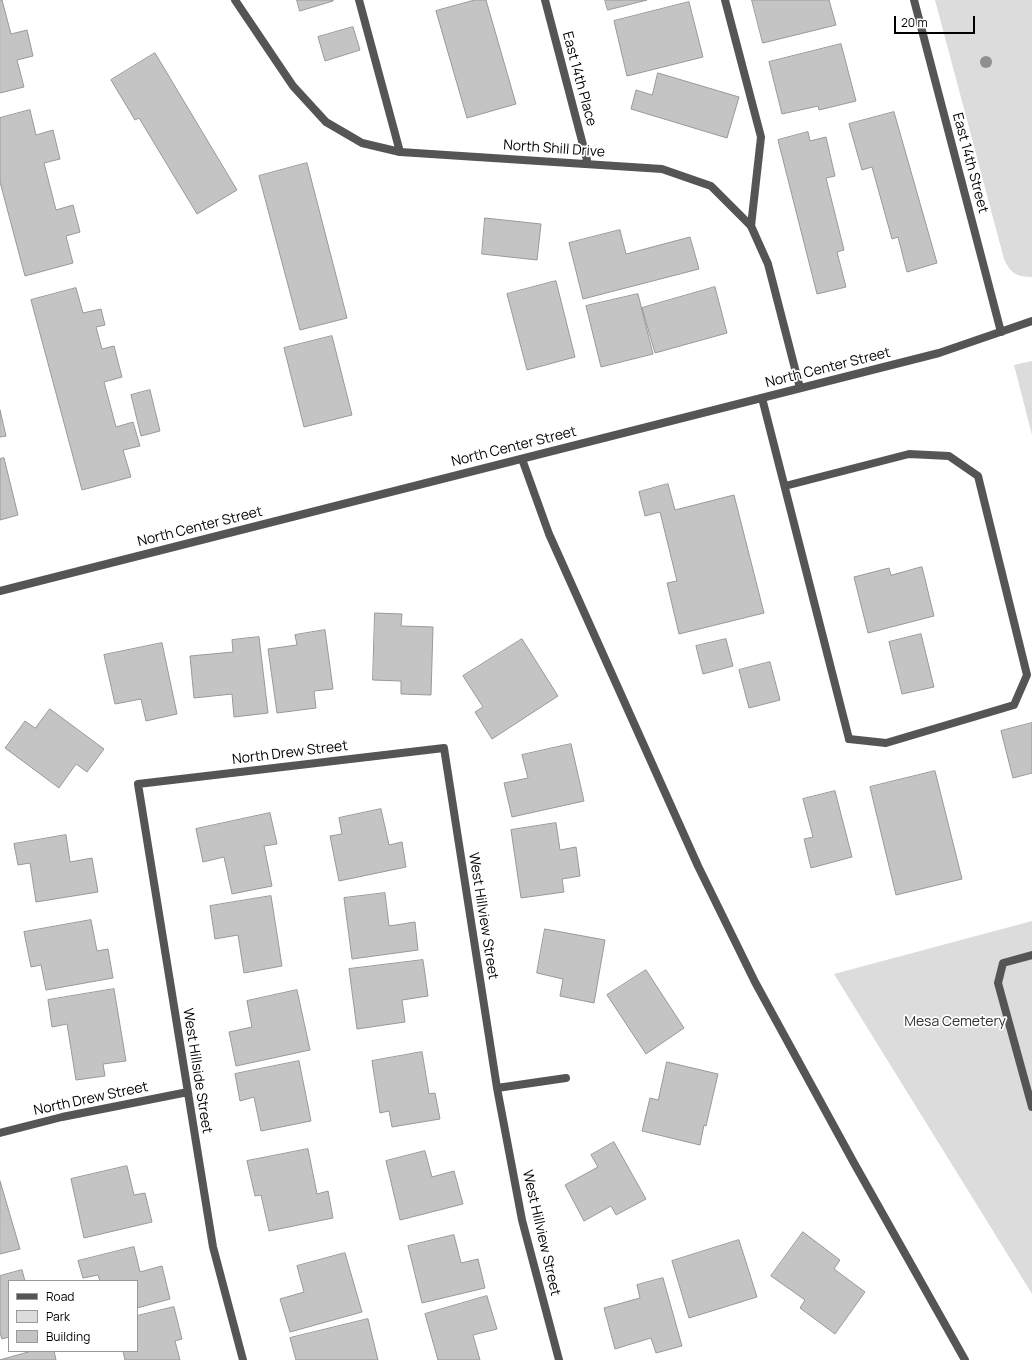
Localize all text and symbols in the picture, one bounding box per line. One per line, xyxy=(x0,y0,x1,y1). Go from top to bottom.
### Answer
scale bar xyxy=(896,8,977,34)
text: 20 m xyxy=(901,14,928,31)
street label: East 14th Place xyxy=(558,30,600,128)
street label: East 14th Street xyxy=(949,111,991,215)
street label: North Shill Drive xyxy=(503,137,605,161)
street label: North Center Street xyxy=(764,344,892,392)
street label: North Center Street xyxy=(450,423,578,471)
street label: North Center Street xyxy=(136,503,264,551)
street label: North Drew Street xyxy=(231,738,349,768)
street label: West Hillview Street xyxy=(465,851,501,981)
street label: West Hillside Street xyxy=(179,1007,215,1135)
park label: Mesa Cemetery xyxy=(904,1014,1006,1030)
street label: North Drew Street xyxy=(32,1079,150,1119)
street label: West Hillview Street xyxy=(518,1168,564,1298)
legend xyxy=(8,1280,138,1352)
text: Road xyxy=(46,1288,74,1305)
text: Park xyxy=(46,1308,70,1325)
text: Building xyxy=(46,1328,90,1345)

